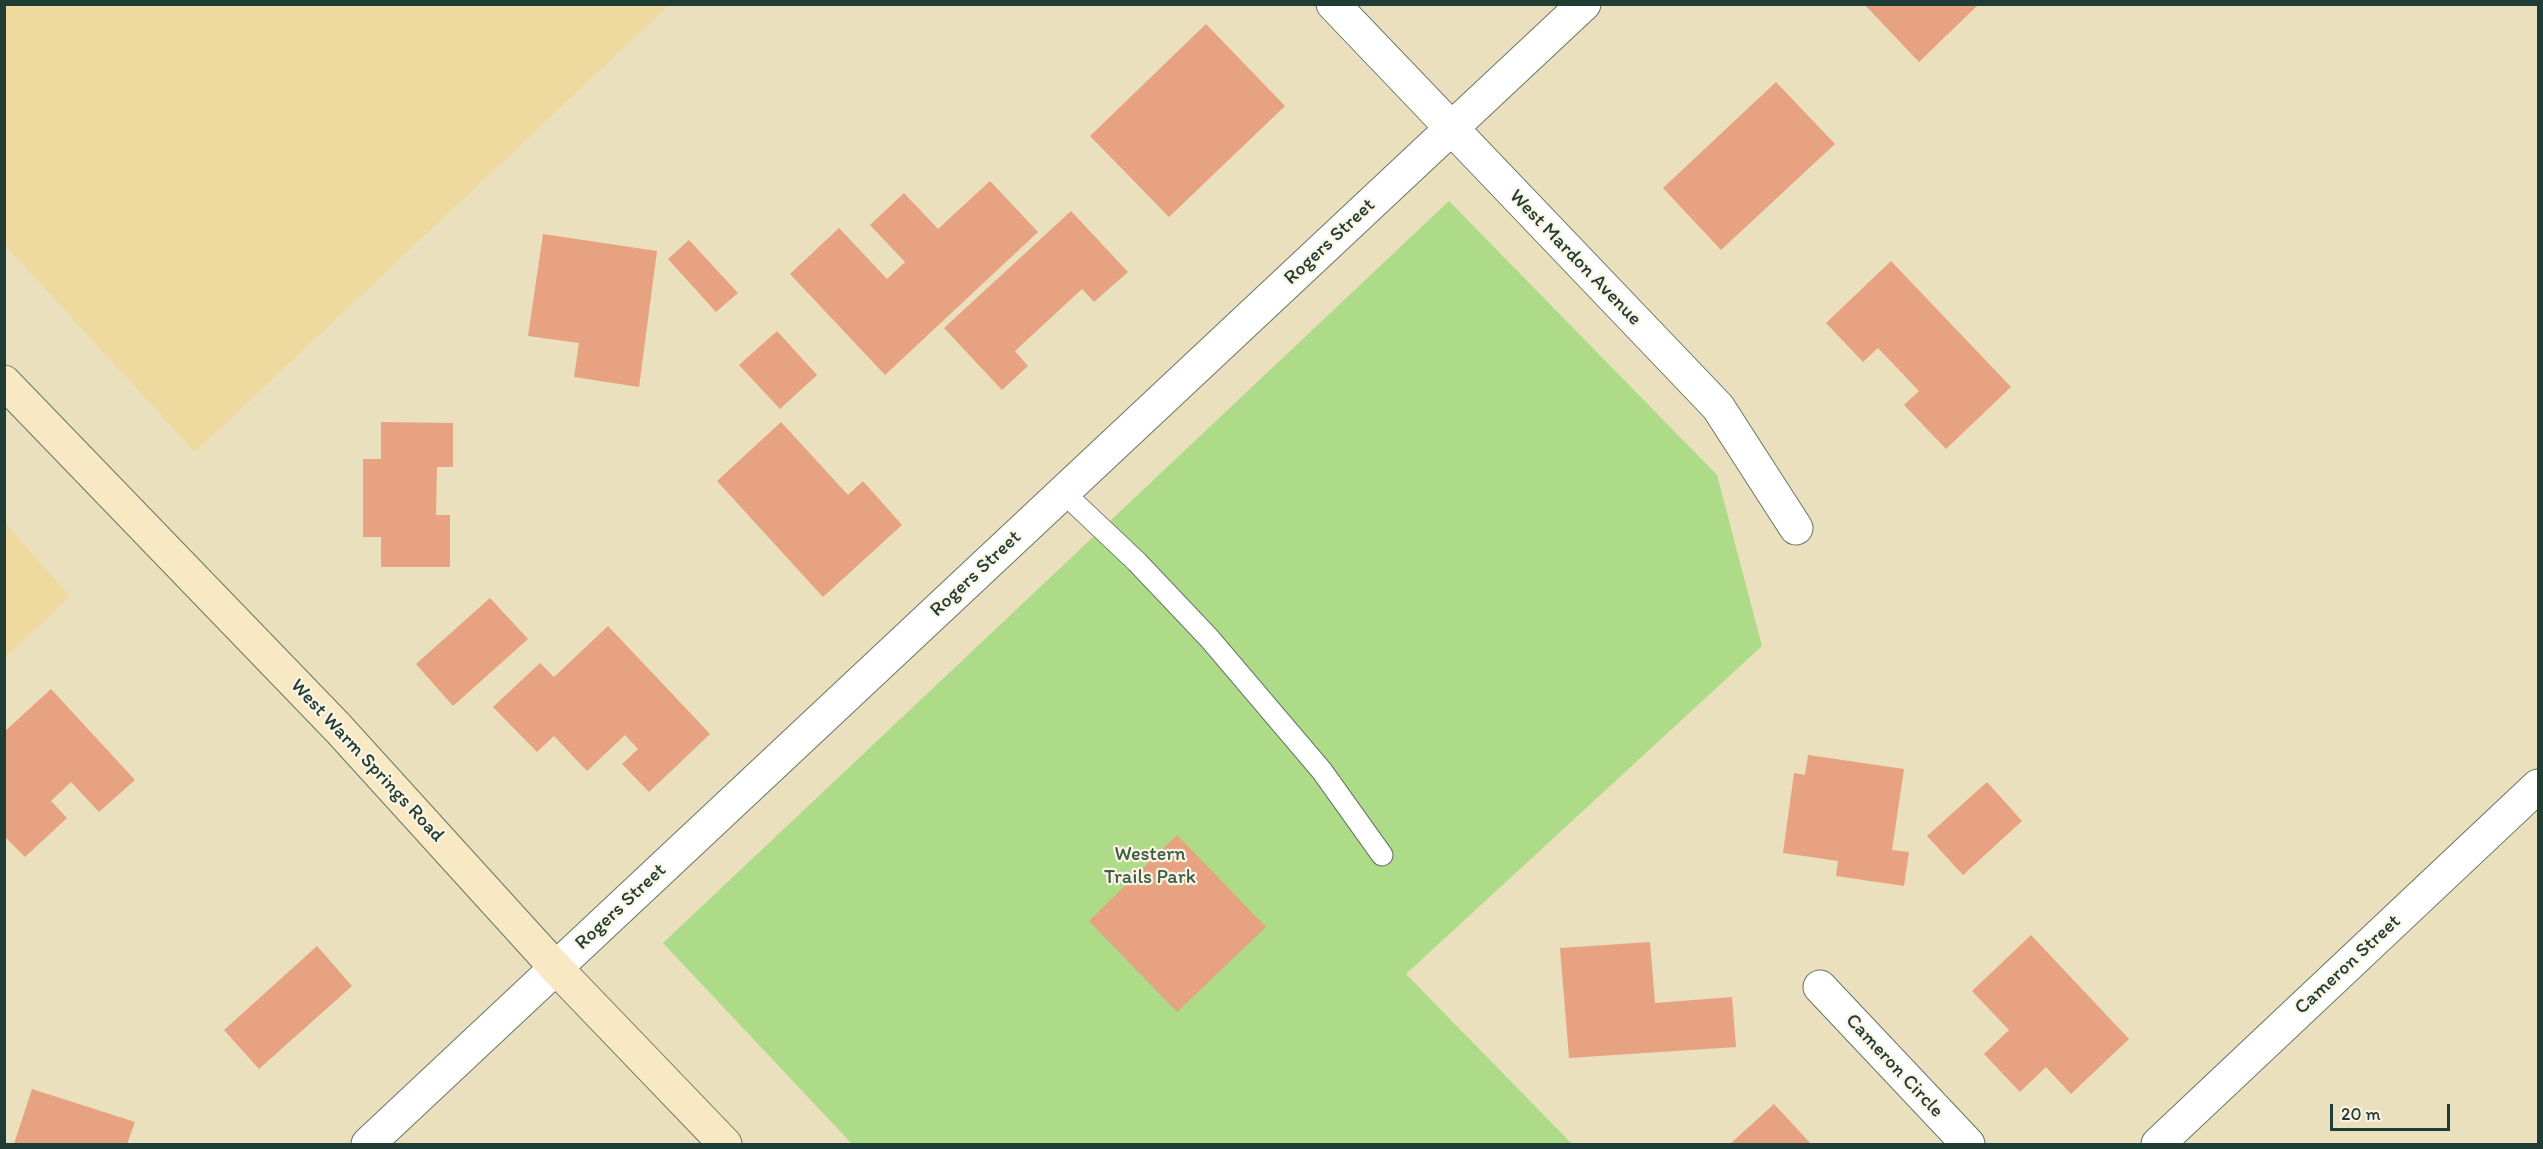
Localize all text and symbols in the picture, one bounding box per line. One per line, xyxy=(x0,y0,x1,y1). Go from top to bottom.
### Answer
street label: West Mardon Avenue xyxy=(1504,185,1646,331)
street label: Rogers Street xyxy=(1279,194,1381,290)
street label: Rogers Street xyxy=(925,526,1027,622)
street label: West Warm Springs Road xyxy=(285,674,449,848)
park label: Western Trails Park xyxy=(1104,843,1196,890)
street label: Rogers Street xyxy=(570,859,672,955)
street label: Cameron Street xyxy=(2290,910,2406,1020)
street label: Cameron Circle xyxy=(1840,1009,1948,1123)
scale bar xyxy=(2333,1092,2453,1130)
text: 20 m xyxy=(2341,1103,2381,1125)

